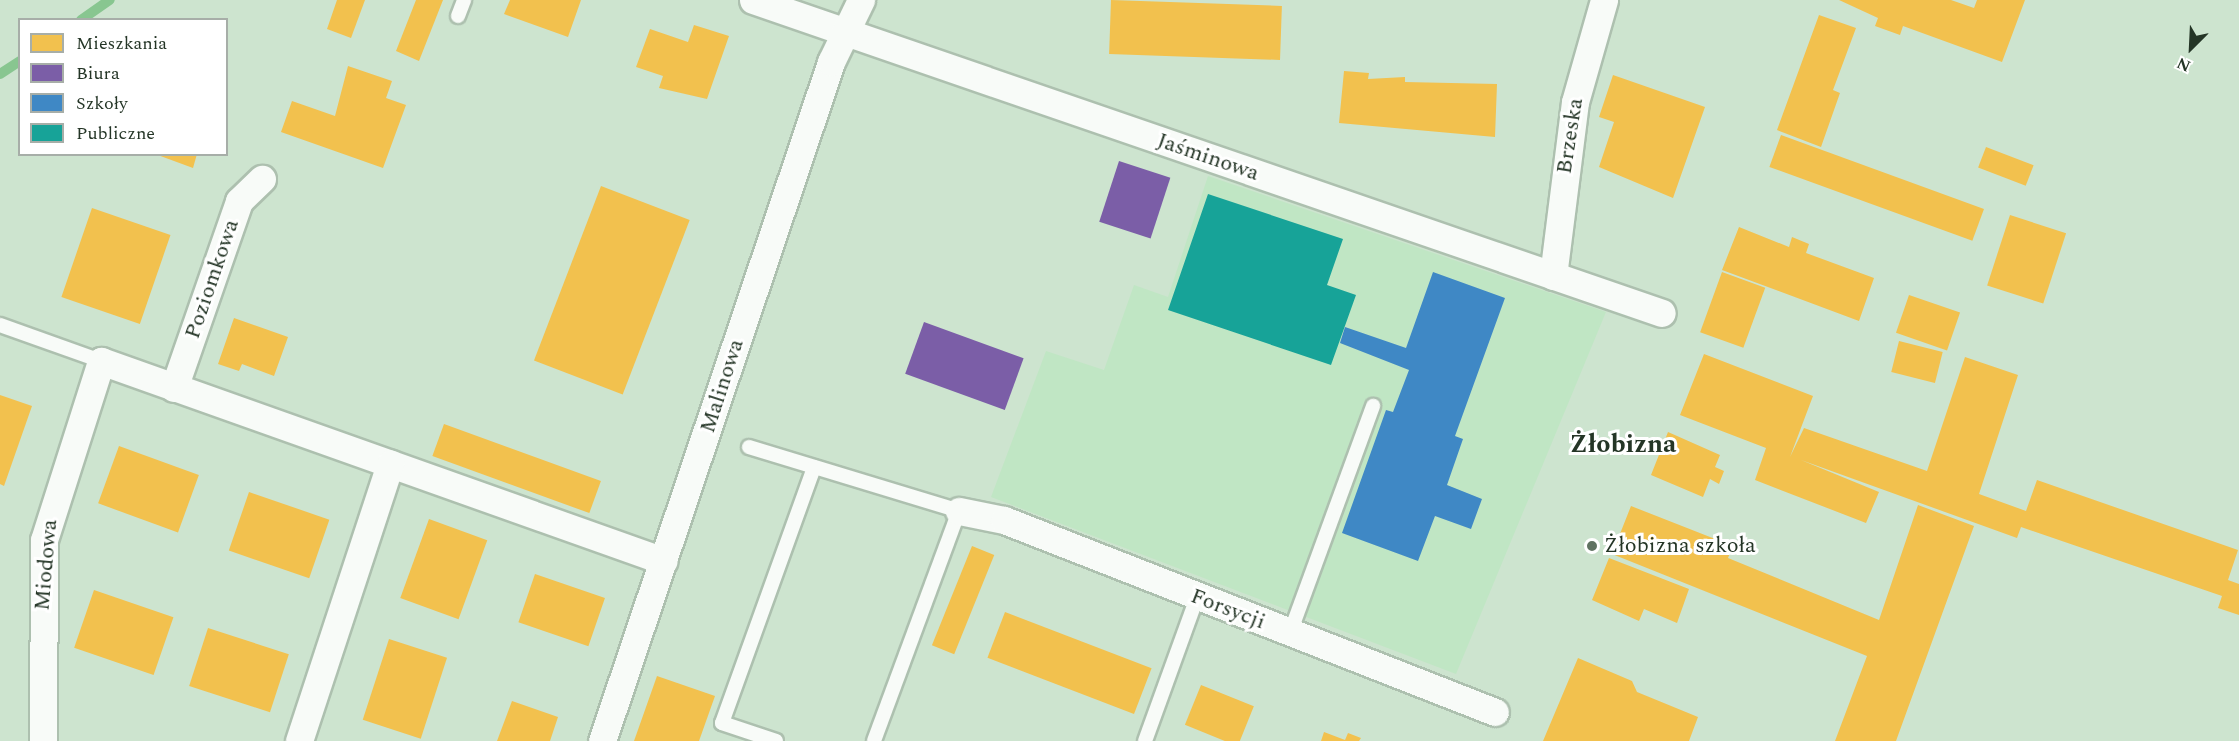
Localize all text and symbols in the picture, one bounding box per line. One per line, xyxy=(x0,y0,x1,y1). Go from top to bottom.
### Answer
legend xyxy=(18,18,228,156)
north arrow xyxy=(2161,18,2221,78)
text: Mieszkania xyxy=(76,30,167,57)
text: N xyxy=(2173,51,2195,78)
text: Biura xyxy=(76,60,120,87)
text: Szkoły xyxy=(76,90,128,117)
street label: Brzeska xyxy=(1551,96,1589,176)
text: Publiczne xyxy=(76,120,155,147)
street label: Jaśminowa xyxy=(1154,127,1262,187)
street label: Poziomkowa xyxy=(179,216,245,342)
street label: Malinowa xyxy=(694,336,750,436)
district label: Żłobizna xyxy=(1570,429,1676,461)
street label: Miodowa xyxy=(29,518,63,612)
place label: Żłobizna szkoła xyxy=(1604,533,1756,559)
marker: Żłobizna szkoła xyxy=(1585,539,1599,553)
street label: Forsycji xyxy=(1187,583,1269,635)

